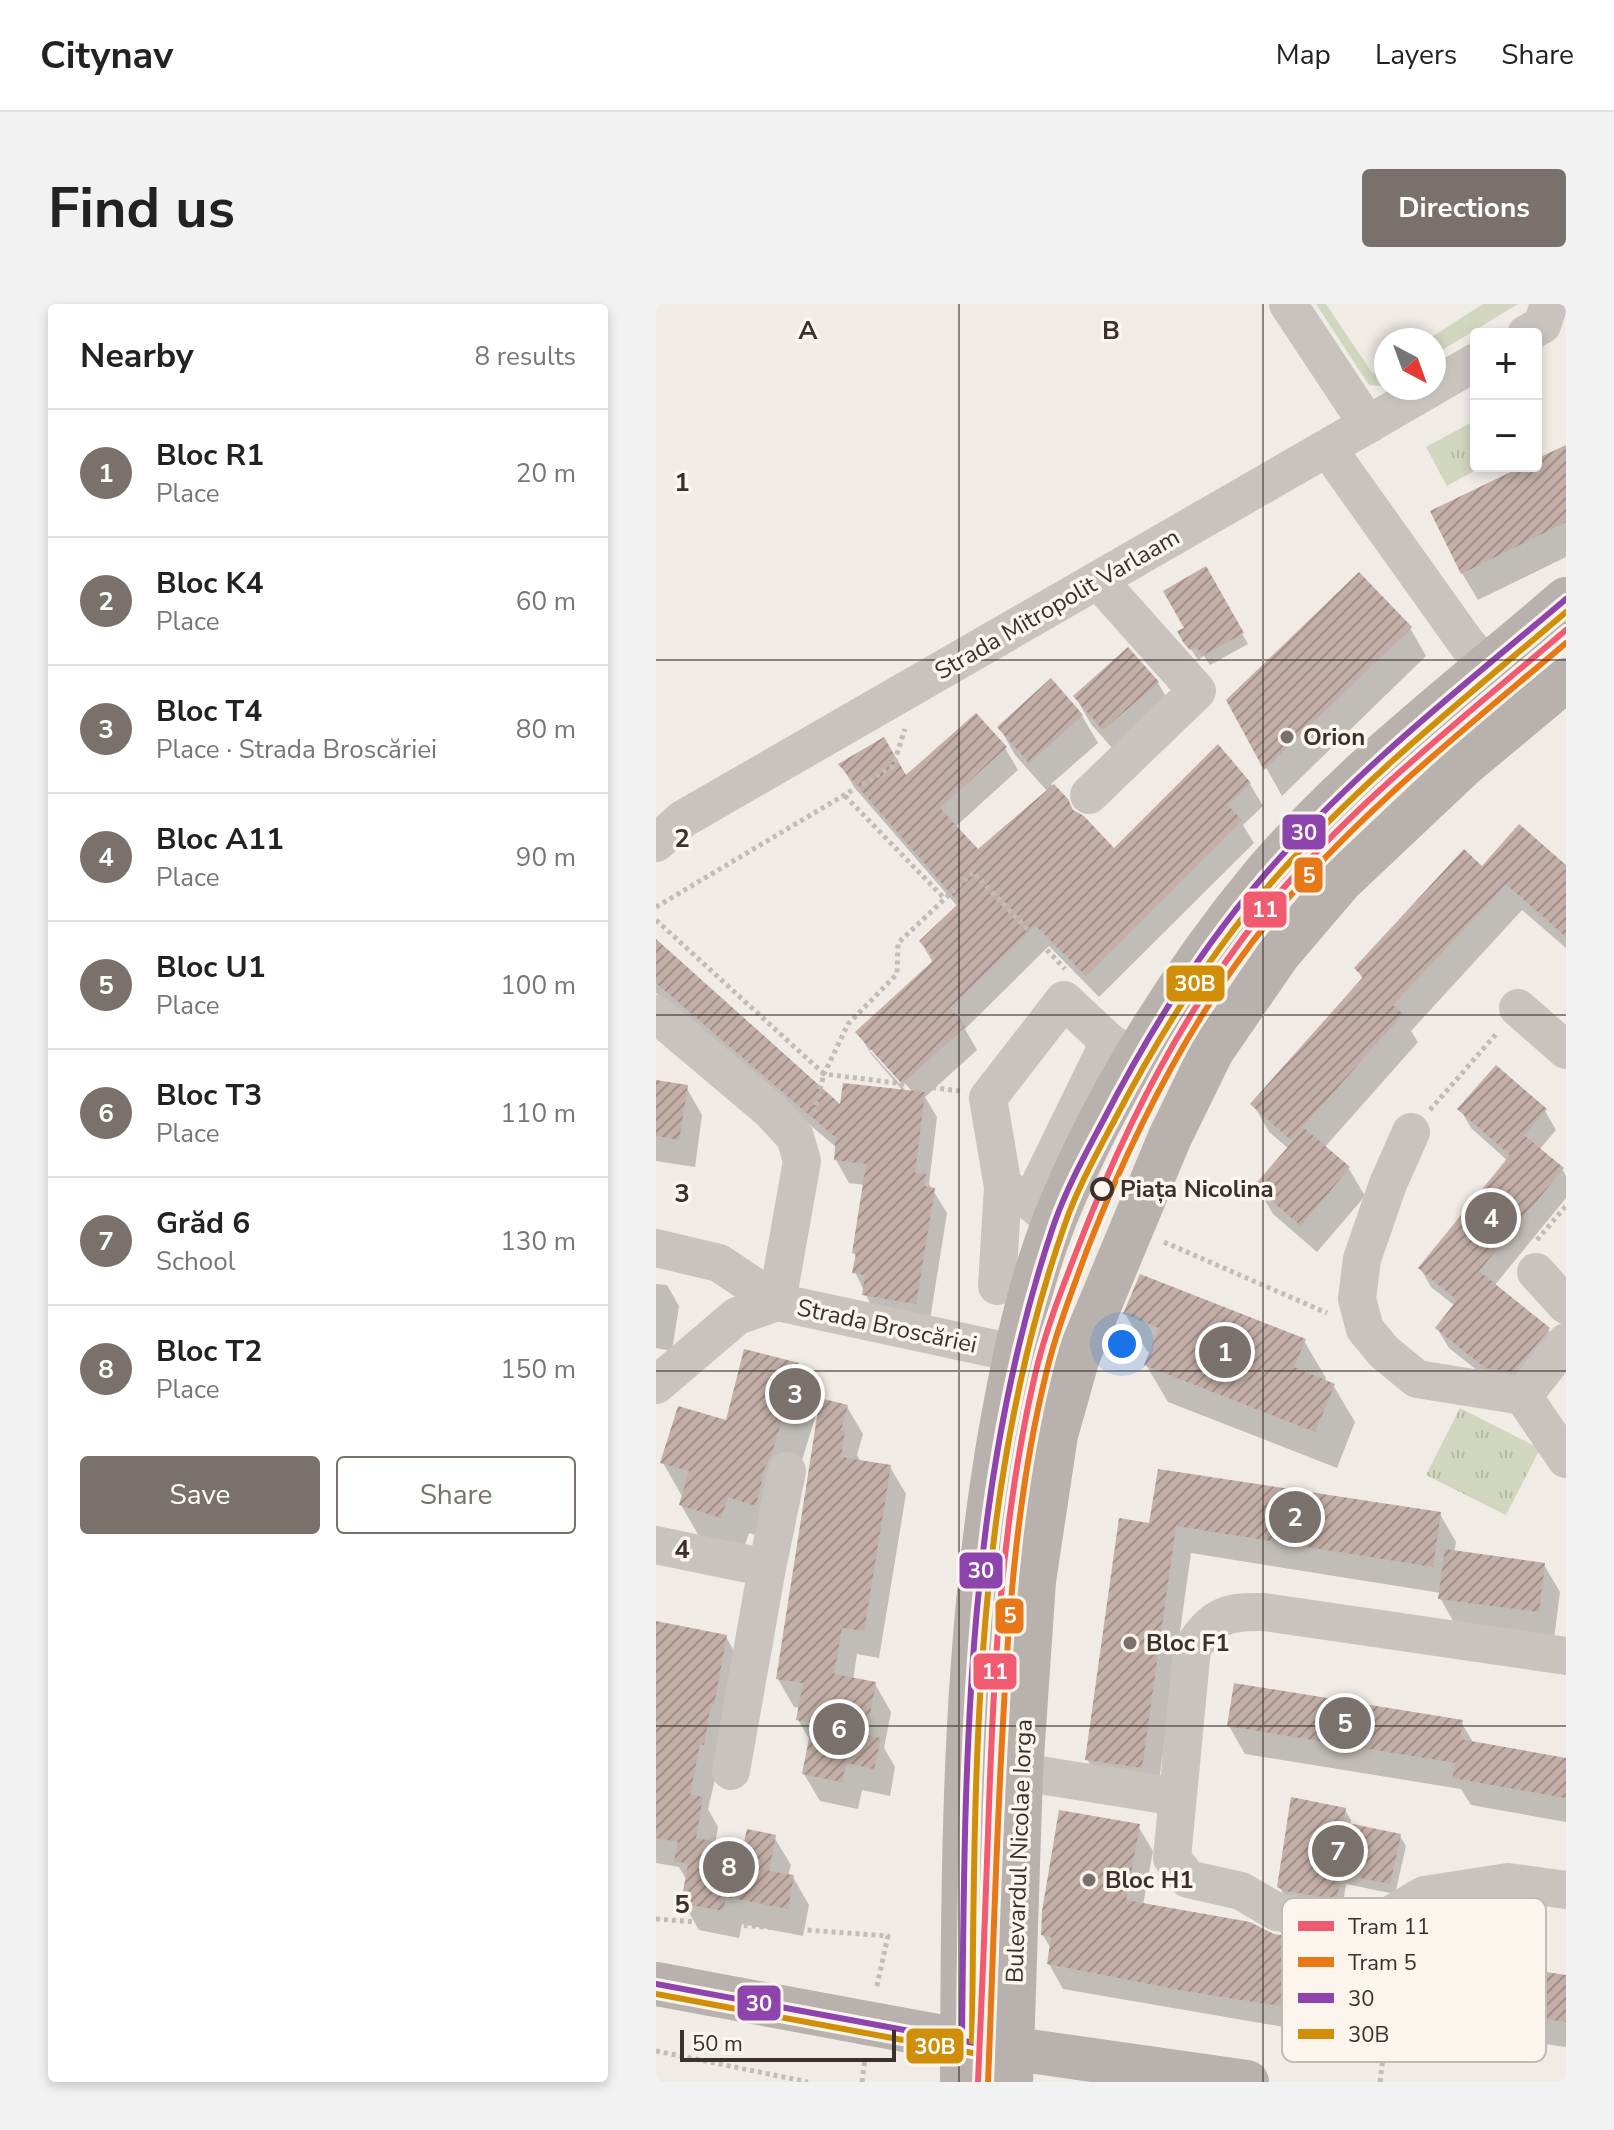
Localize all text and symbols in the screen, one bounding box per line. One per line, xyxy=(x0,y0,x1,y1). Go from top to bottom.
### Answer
text: Citynav xyxy=(40,30,173,81)
text: Map xyxy=(1276,36,1331,74)
text: Layers xyxy=(1375,36,1457,74)
text: Share xyxy=(1501,36,1574,74)
button: Directions xyxy=(1362,169,1566,247)
text: Find us xyxy=(48,170,235,247)
text: A xyxy=(798,313,818,348)
text: B xyxy=(1102,313,1120,348)
north arrow xyxy=(1374,328,1446,400)
map controls xyxy=(1470,328,1542,472)
button: + xyxy=(1470,328,1542,400)
text: Nearby xyxy=(80,333,194,379)
text: 8 results xyxy=(475,339,576,374)
button: − xyxy=(1470,400,1542,472)
text: Bloc R1 xyxy=(156,435,264,476)
text: 1 xyxy=(98,456,114,491)
text: 20 m xyxy=(516,456,576,491)
text: 1 xyxy=(674,465,690,500)
text: Place xyxy=(156,476,220,511)
street label: Strada Mitropolit Varlaam xyxy=(929,521,1185,687)
text: Bloc K4 xyxy=(156,563,264,604)
text: 2 xyxy=(98,584,114,619)
text: 60 m xyxy=(516,584,576,619)
text: Place xyxy=(156,604,220,639)
text: Bloc T4 xyxy=(156,691,262,732)
text: 3 xyxy=(98,712,114,747)
text: 80 m xyxy=(516,712,576,747)
place label: Orion xyxy=(1303,721,1365,753)
marker: Orion xyxy=(1278,728,1296,746)
text: Place · Strada Broscăriei xyxy=(156,732,437,767)
line badge: 30 xyxy=(1281,813,1327,851)
text: 30 xyxy=(1291,818,1317,848)
text: Bloc A11 xyxy=(156,819,284,860)
text: 2 xyxy=(674,821,690,856)
text: 4 xyxy=(98,840,114,875)
text: 90 m xyxy=(516,840,576,875)
line badge: 5 xyxy=(1293,856,1324,894)
text: Place xyxy=(156,860,220,895)
text: 5 xyxy=(1302,861,1316,891)
line badge: 11 xyxy=(1242,890,1288,929)
text: 11 xyxy=(1252,895,1278,925)
text: Bloc U1 xyxy=(156,947,266,988)
line badge: 30B xyxy=(1165,964,1226,1003)
text: 5 xyxy=(98,968,114,1003)
text: 100 m xyxy=(500,968,576,1003)
text: 30B xyxy=(1174,969,1216,999)
text: Place xyxy=(156,988,220,1023)
text: Bloc T3 xyxy=(156,1075,262,1116)
text: 6 xyxy=(98,1096,114,1131)
text: 110 m xyxy=(500,1096,576,1131)
text: Place xyxy=(156,1116,220,1151)
place label: Piața Nicolina xyxy=(1120,1173,1274,1205)
text: 3 xyxy=(674,1176,690,1211)
marker: Piața Nicolina xyxy=(1091,1178,1113,1200)
pin: 4 xyxy=(1465,1188,1517,1248)
text: Grăd 6 xyxy=(156,1203,250,1244)
text: 7 xyxy=(98,1224,114,1259)
text: 130 m xyxy=(500,1224,576,1259)
text: School xyxy=(156,1244,235,1279)
street label: Strada Broscăriei xyxy=(794,1291,980,1361)
pin: 1 xyxy=(1199,1322,1251,1382)
your location xyxy=(1102,1324,1142,1364)
text: Bloc T2 xyxy=(156,1331,262,1372)
text: 8 xyxy=(98,1352,114,1387)
text: 150 m xyxy=(500,1352,576,1387)
pin: 3 xyxy=(769,1364,821,1424)
text: Place xyxy=(156,1372,220,1407)
button: Save xyxy=(80,1456,320,1534)
button: Share xyxy=(336,1456,576,1534)
pin: 2 xyxy=(1269,1487,1321,1547)
text: 4 xyxy=(674,1532,690,1567)
line badge: 30 xyxy=(958,1551,1004,1590)
text: 30 xyxy=(968,1556,994,1586)
line badge: 5 xyxy=(994,1597,1025,1635)
text: 5 xyxy=(1003,1601,1017,1631)
place label: Bloc F1 xyxy=(1146,1627,1230,1659)
marker: Bloc F1 xyxy=(1121,1634,1139,1652)
line badge: 11 xyxy=(972,1652,1018,1691)
text: 11 xyxy=(982,1657,1008,1687)
pin: 5 xyxy=(1319,1693,1371,1753)
pin: 6 xyxy=(813,1699,865,1759)
street label: Bulevardul Nicolae Iorga xyxy=(998,1718,1040,1984)
pin: 7 xyxy=(1312,1821,1364,1881)
pin: 8 xyxy=(703,1837,755,1897)
place label: Bloc H1 xyxy=(1105,1864,1194,1896)
marker: Bloc H1 xyxy=(1080,1871,1098,1889)
text: 5 xyxy=(674,1887,690,1922)
legend xyxy=(1282,1898,1546,2062)
text: Tram 11 xyxy=(1348,1912,1430,1942)
text: Tram 5 xyxy=(1348,1948,1417,1978)
line badge: 30 xyxy=(736,1984,782,2022)
text: 30 xyxy=(1348,1984,1374,2014)
text: 30 xyxy=(746,1989,772,2019)
text: 30B xyxy=(1348,2020,1389,2050)
scale bar xyxy=(680,2026,896,2062)
line badge: 30B xyxy=(905,2027,965,2065)
text: 50 m xyxy=(692,2029,743,2059)
text: 30B xyxy=(914,2032,956,2062)

